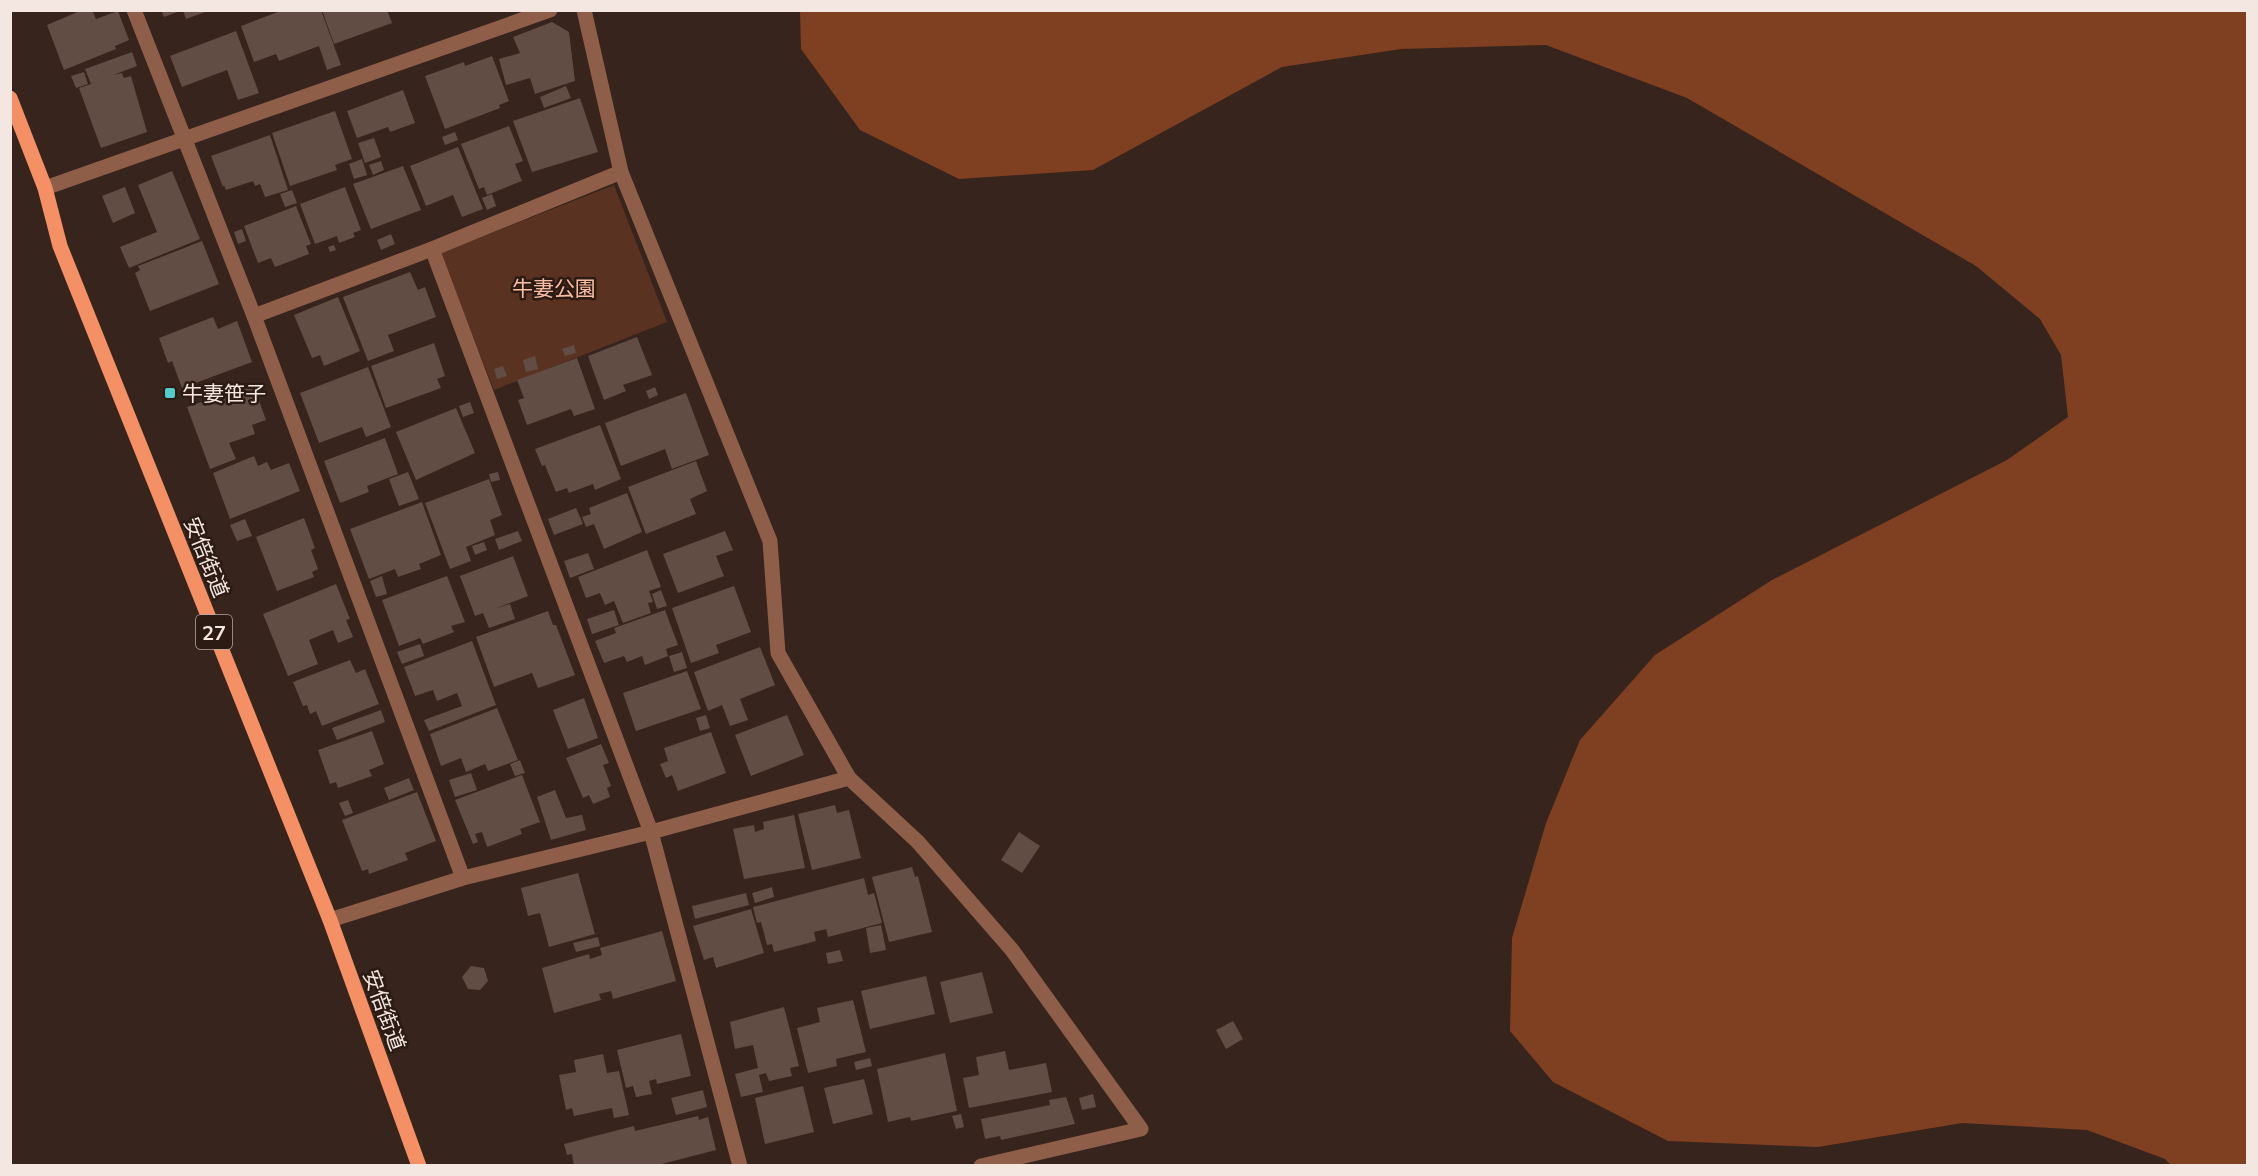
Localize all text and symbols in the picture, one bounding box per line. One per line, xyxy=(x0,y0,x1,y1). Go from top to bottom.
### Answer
park label: 牛妻公園 xyxy=(512,275,596,301)
place label: 牛妻笹子 xyxy=(182,380,266,406)
marker: 牛妻笹子 xyxy=(163,386,177,400)
street label: 安倍街道 xyxy=(179,513,235,601)
road number: 27 xyxy=(196,615,232,649)
street label: 安倍街道 xyxy=(358,966,412,1054)

